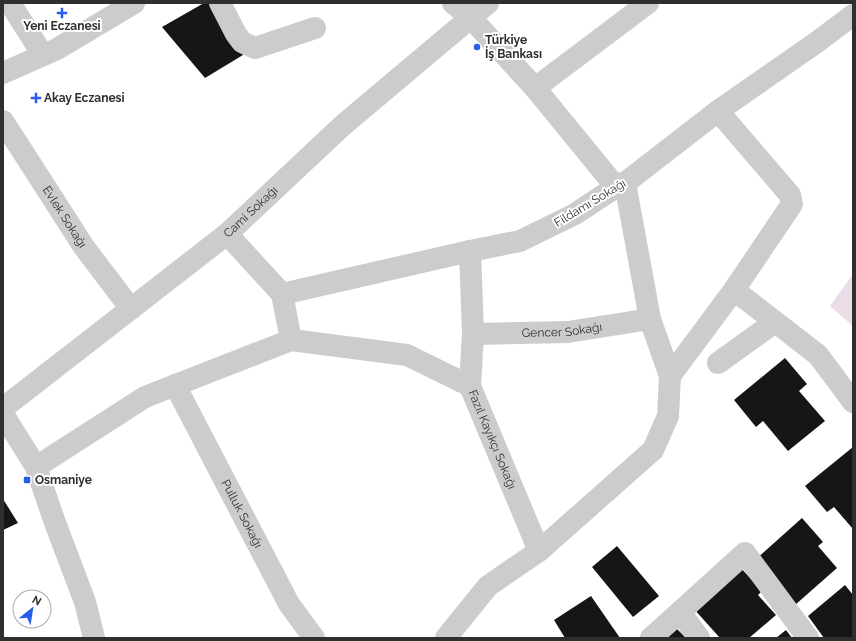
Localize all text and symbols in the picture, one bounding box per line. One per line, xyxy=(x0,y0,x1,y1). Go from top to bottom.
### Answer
marker: Yeni Eczanesi xyxy=(57,8,67,18)
place label: Yeni Eczanesi xyxy=(23,19,101,33)
place label: Türkiye İş Bankası xyxy=(485,33,542,61)
marker: Türkiye İş Bankası xyxy=(472,42,482,52)
place label: Akay Eczanesi xyxy=(44,91,125,105)
marker: Akay Eczanesi xyxy=(31,93,41,103)
street label: Fildamı Sokağı xyxy=(552,176,628,230)
street label: Evlek Sokağı xyxy=(40,183,90,250)
street label: Cami Sokağı xyxy=(221,183,280,241)
street label: Gencer Sokağı xyxy=(522,320,603,340)
street label: Fazıl Kayıkçı Sokağı xyxy=(465,388,519,491)
place label: Osmaniye xyxy=(35,473,92,487)
marker: Osmaniye xyxy=(22,475,32,485)
street label: Pulluk Sokağı xyxy=(218,477,265,550)
north arrow xyxy=(12,589,52,629)
text: N xyxy=(30,593,44,609)

